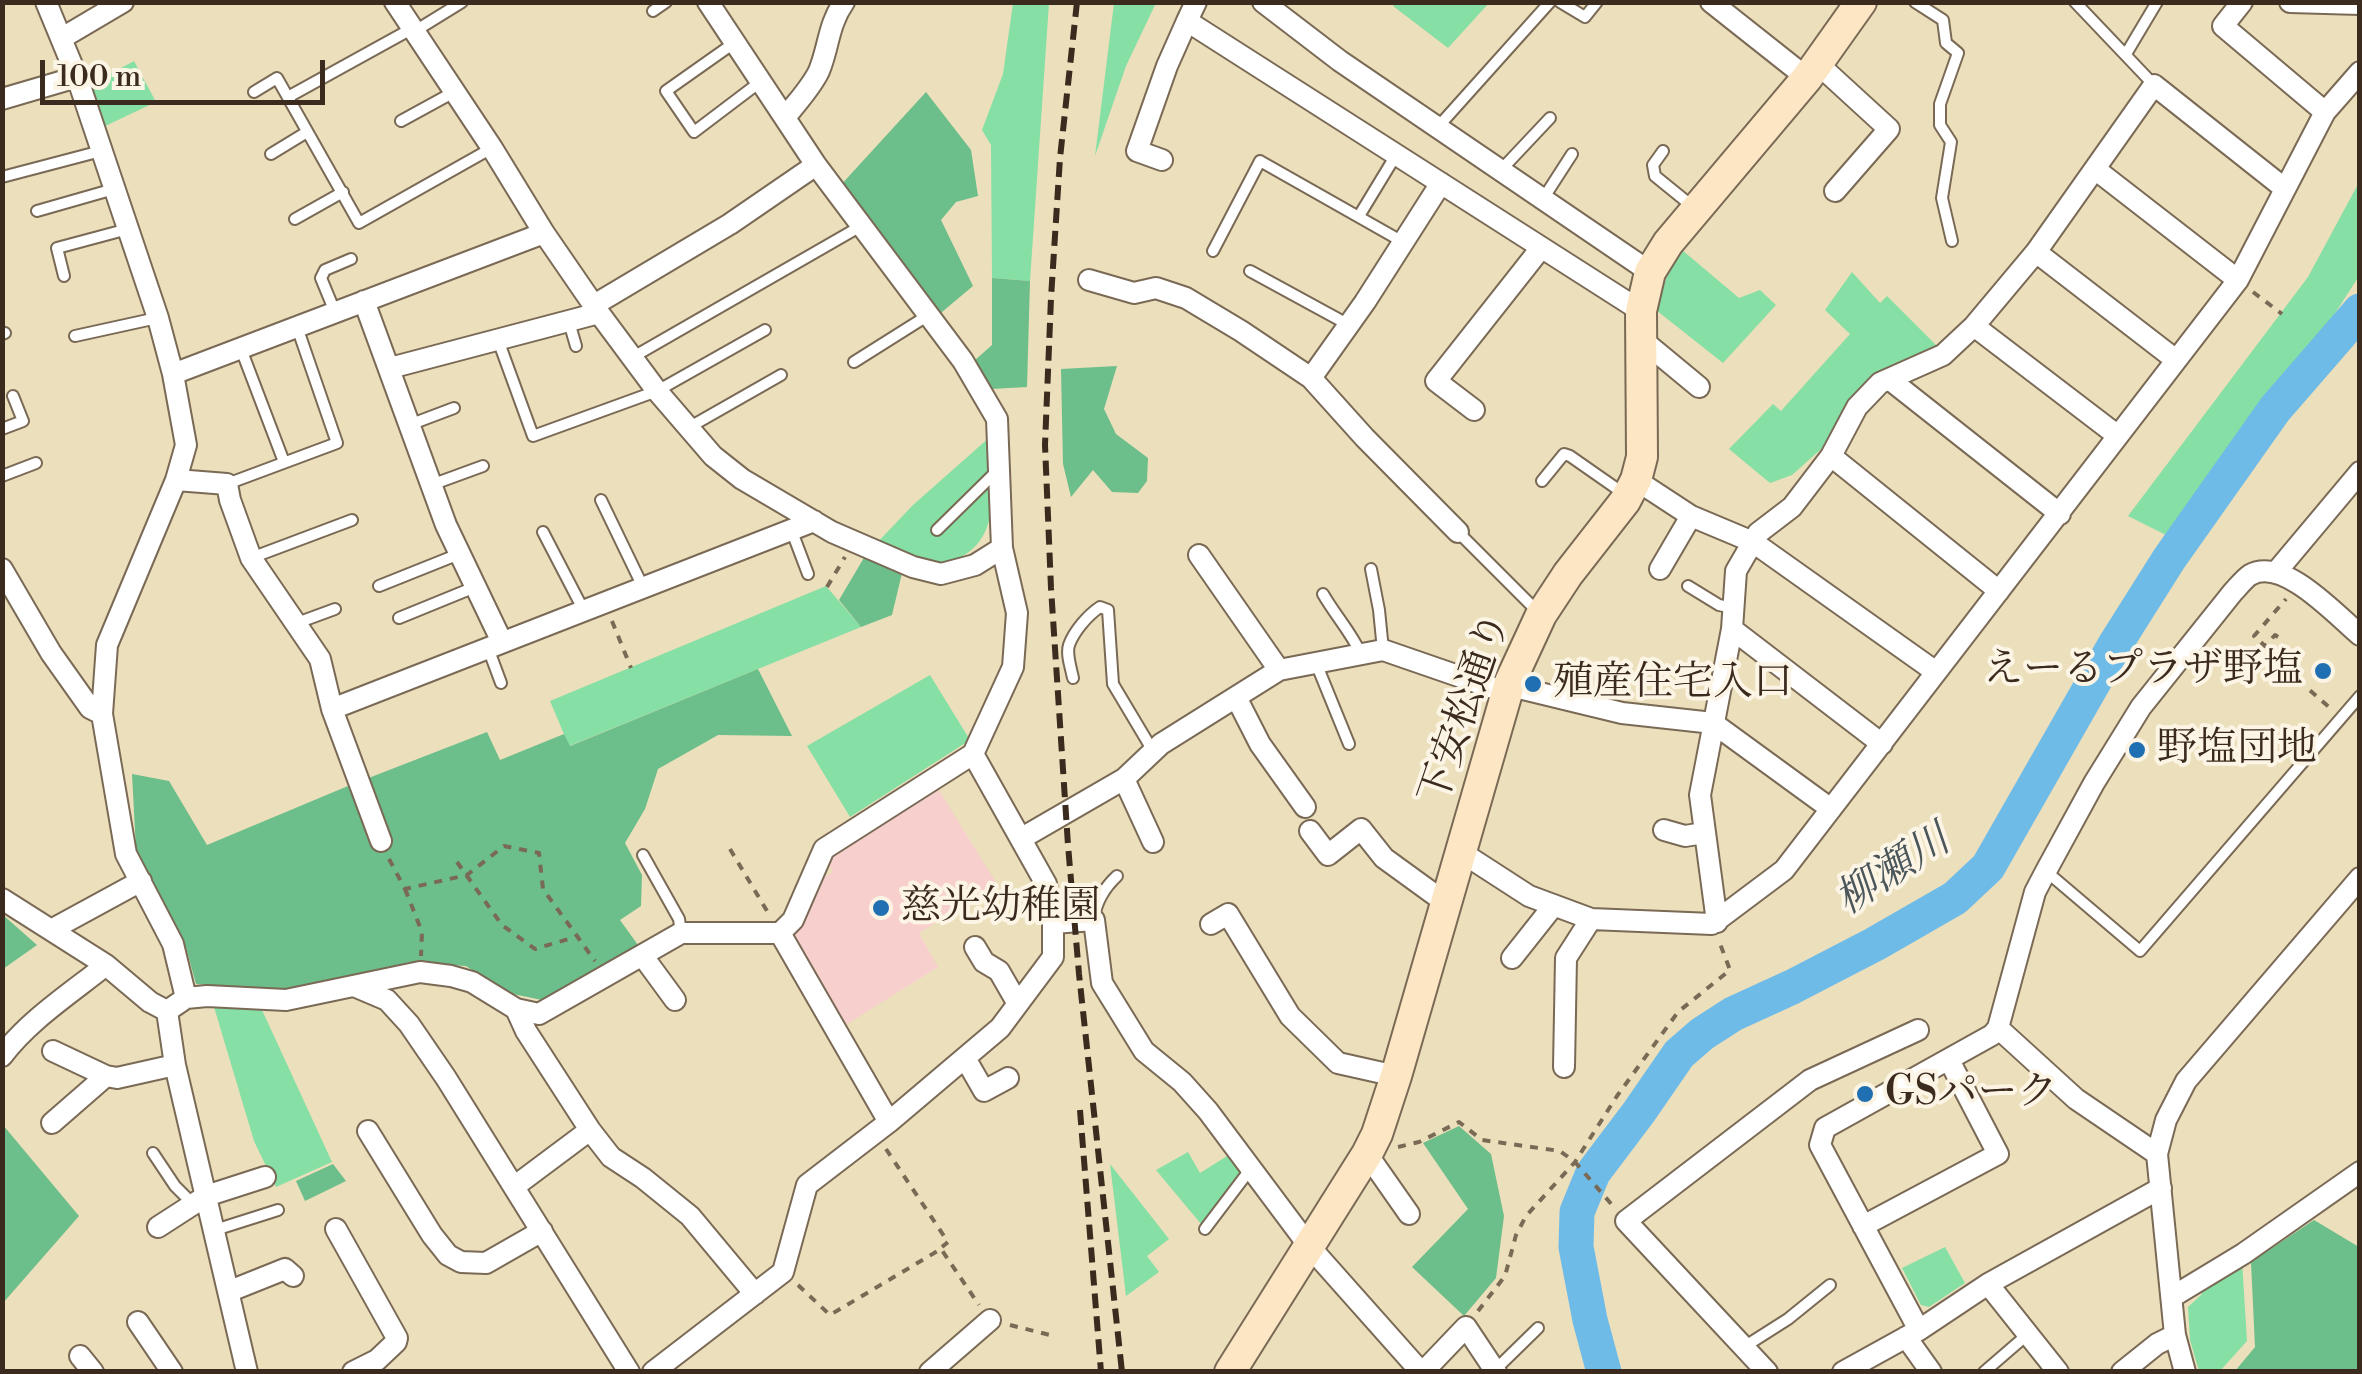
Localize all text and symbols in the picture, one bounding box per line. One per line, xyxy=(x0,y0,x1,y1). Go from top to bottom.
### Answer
scale bar xyxy=(45,40,330,102)
text: 100 m xyxy=(57,58,141,96)
street label: 下安松通り xyxy=(1412,607,1522,811)
place label: えーるプラザ野塩 xyxy=(1983,647,2303,695)
place label: 殖産住宅入口 xyxy=(1553,660,1793,708)
marker: えーるプラザ野塩 xyxy=(2312,660,2334,682)
marker: 殖産住宅入口 xyxy=(1522,673,1544,695)
place label: 野塩団地 xyxy=(2157,726,2317,774)
marker: 野塩団地 xyxy=(2126,739,2148,761)
water label: 柳瀬川 xyxy=(1827,817,1961,927)
place label: 慈光幼稚園 xyxy=(901,884,1101,932)
marker: 慈光幼稚園 xyxy=(870,897,892,919)
place label: GSパーク xyxy=(1885,1070,2057,1118)
marker: GSパーク xyxy=(1854,1083,1876,1105)

